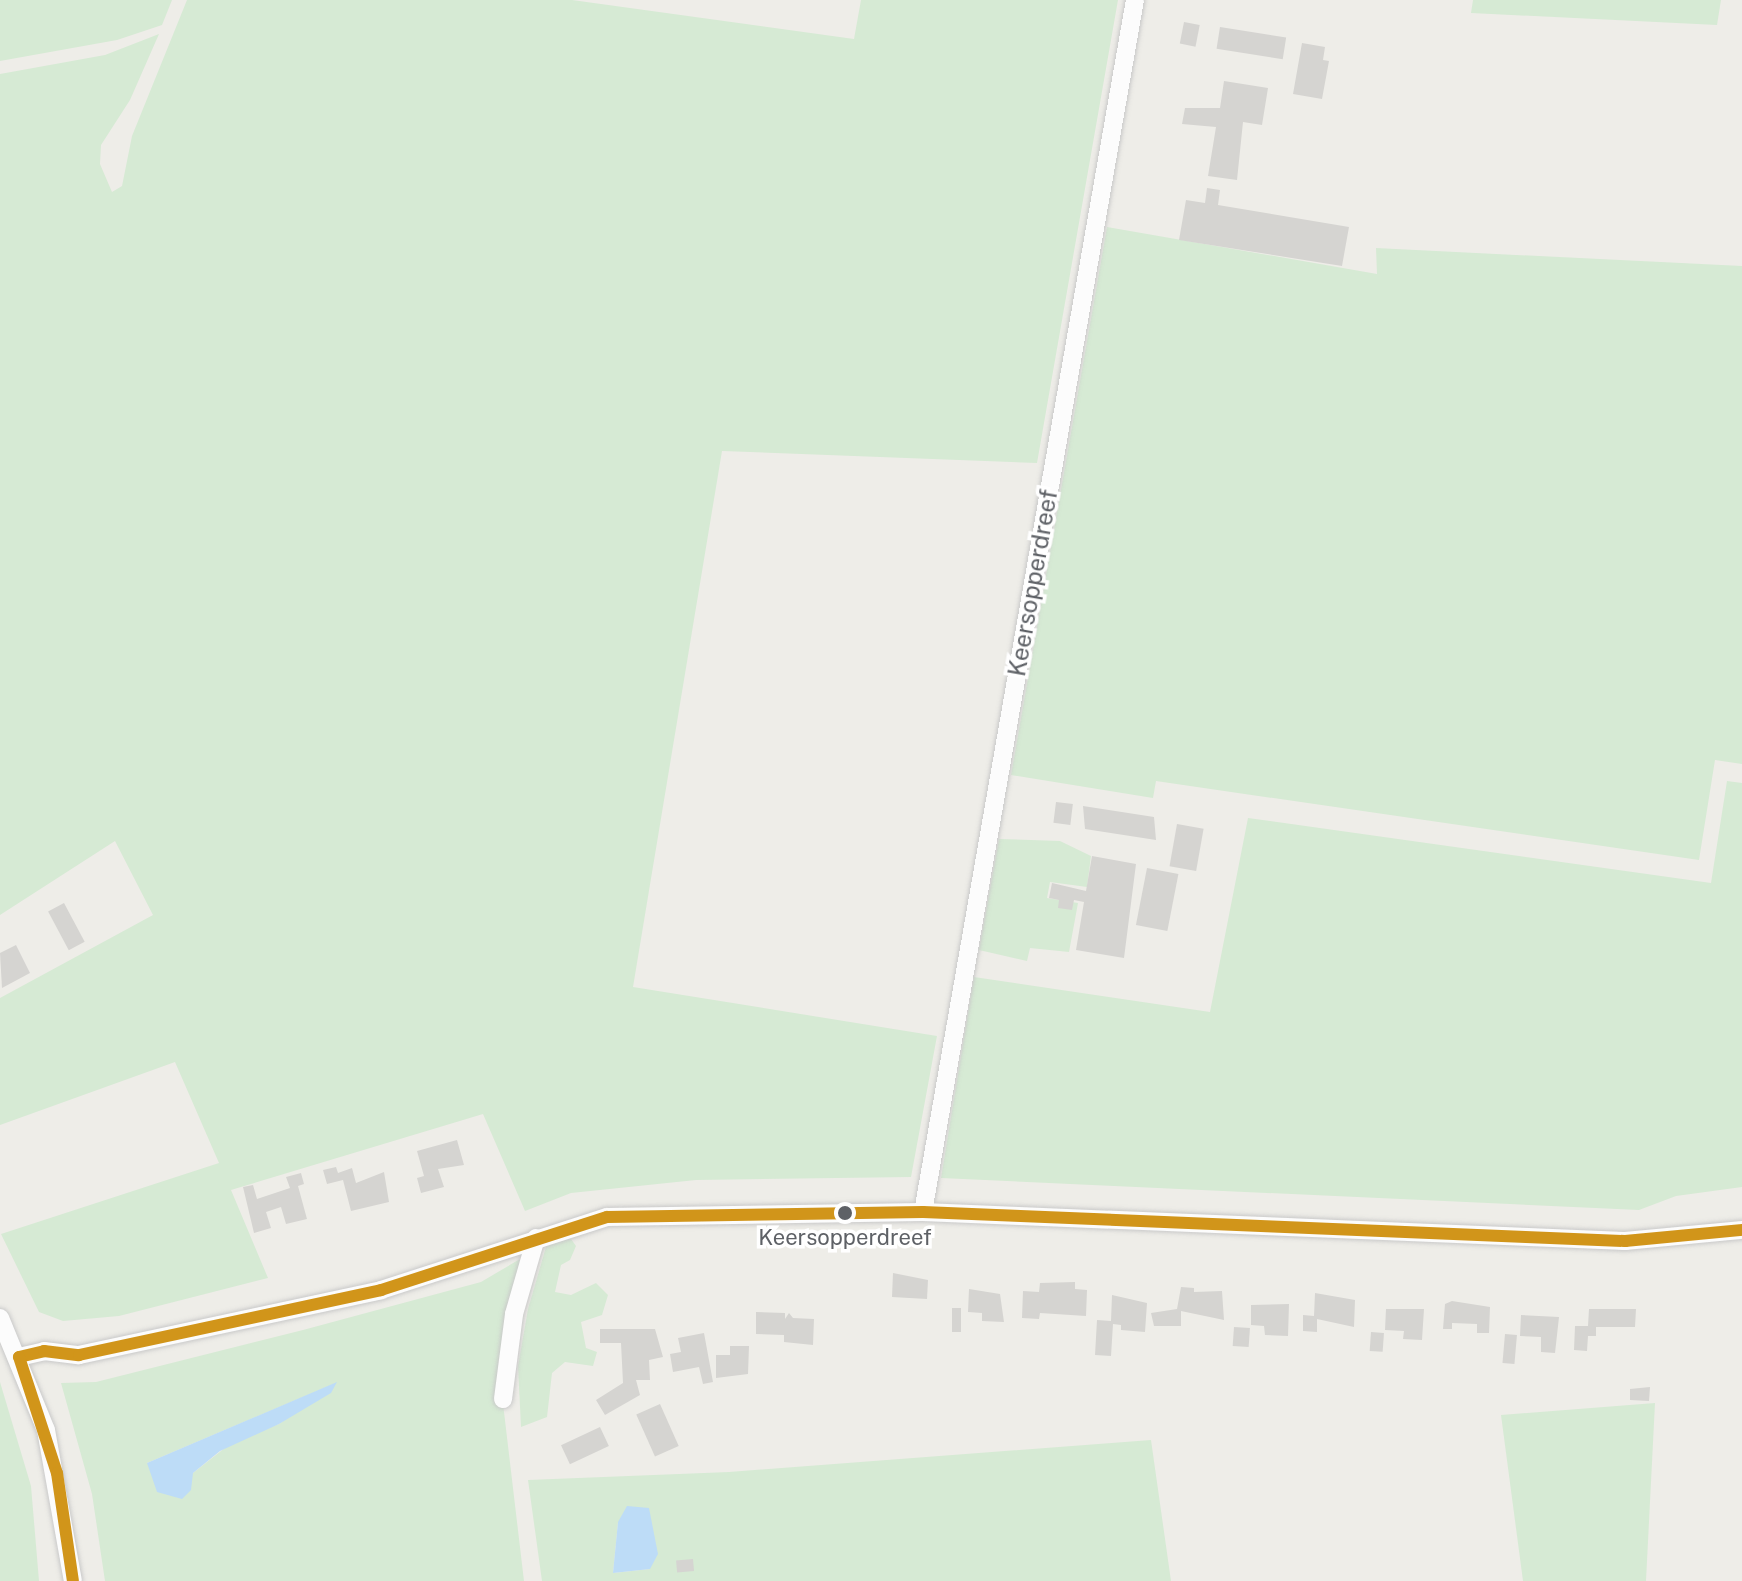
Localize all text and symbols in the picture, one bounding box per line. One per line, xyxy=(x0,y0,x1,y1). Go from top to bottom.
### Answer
street label: Keersopperdreef xyxy=(1002,487,1064,679)
marker: Keersopperdreef xyxy=(837,1205,853,1221)
place label: Keersopperdreef xyxy=(758,1225,932,1251)

